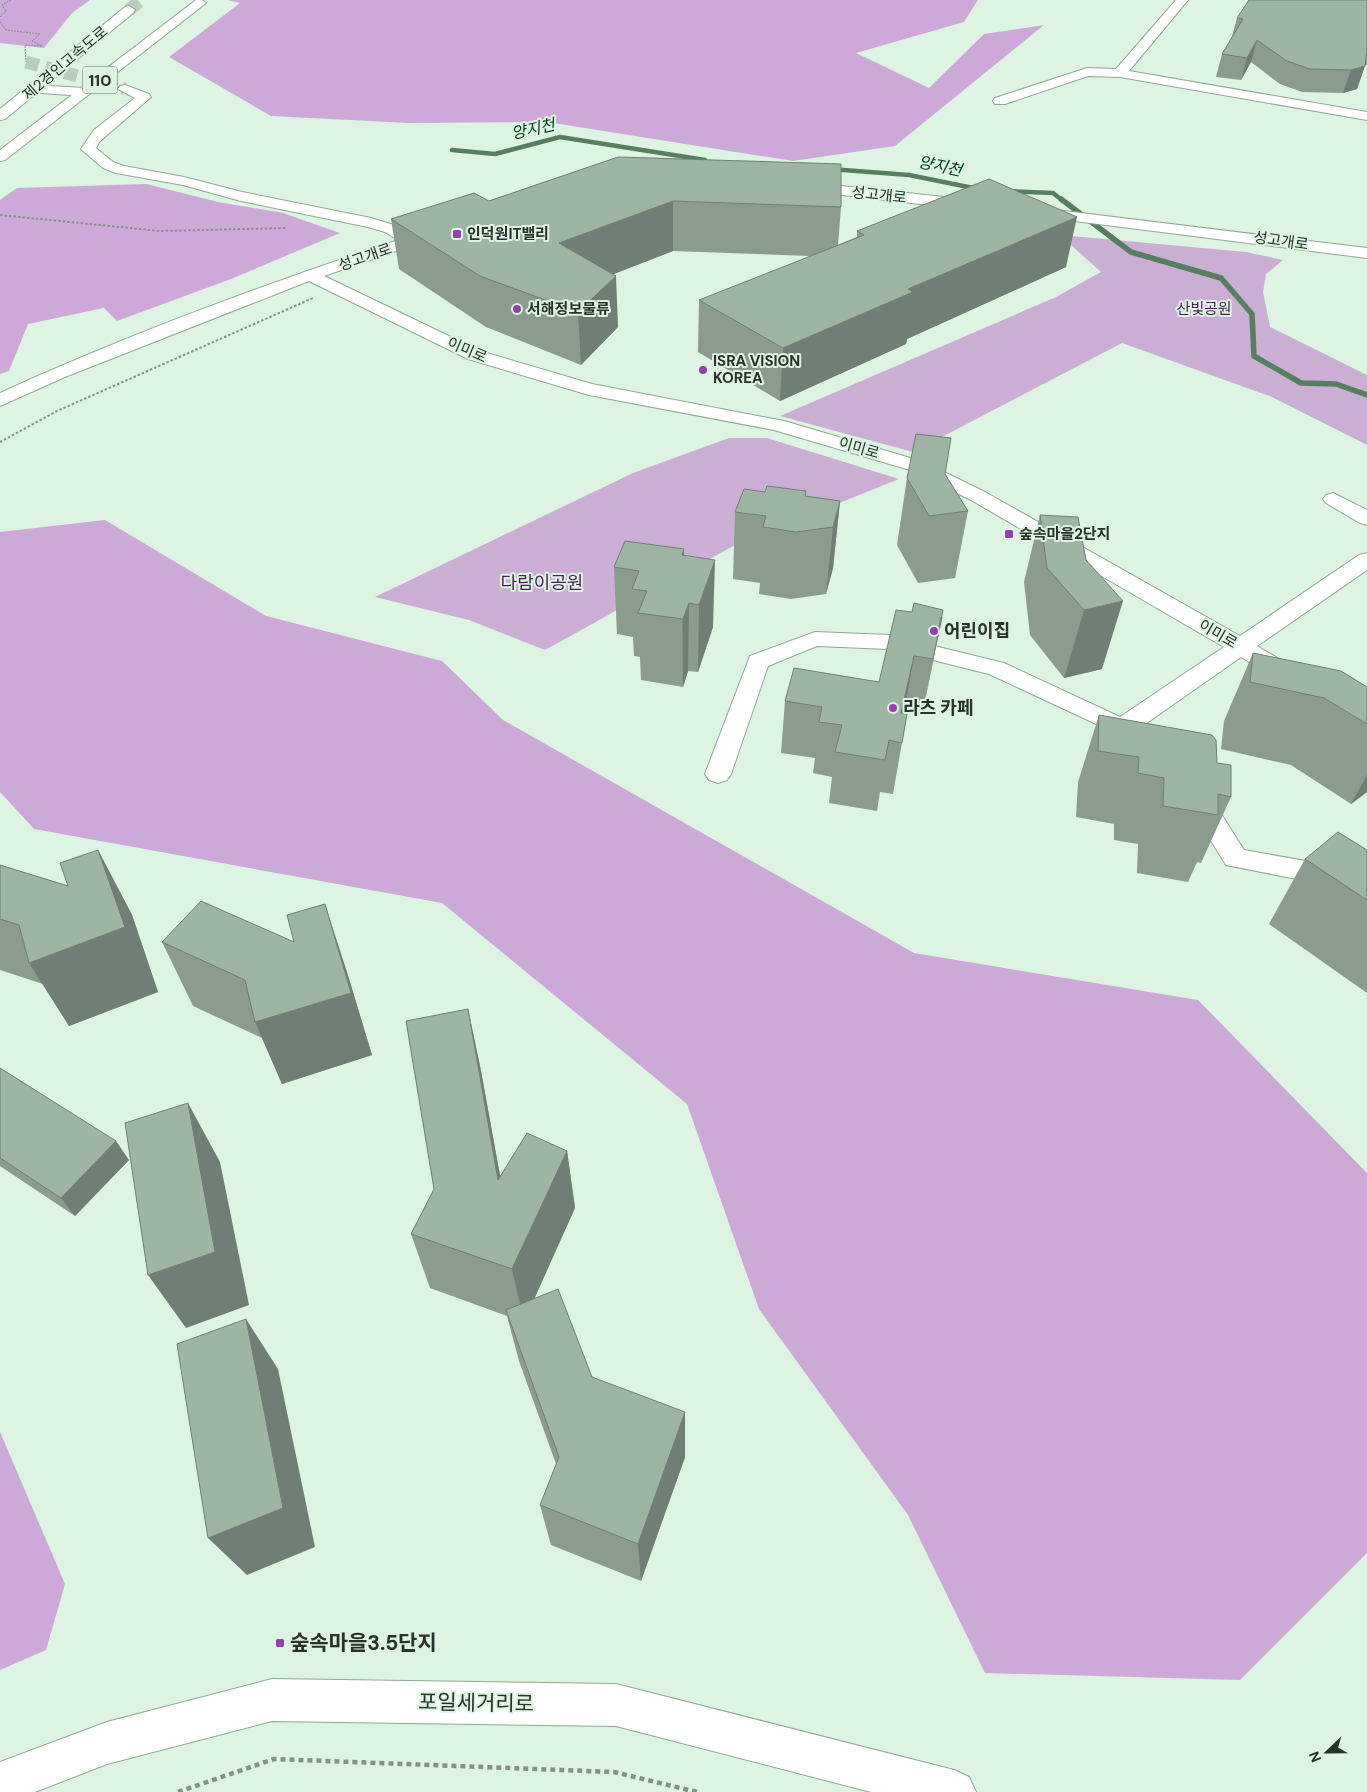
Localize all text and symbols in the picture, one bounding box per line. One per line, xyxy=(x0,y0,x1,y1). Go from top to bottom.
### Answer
street label: 제2경인고속도로 xyxy=(18,22,112,104)
road number: 110 xyxy=(82,66,118,94)
water label: 양지천 xyxy=(509,114,559,144)
water label: 양지천 xyxy=(916,151,966,181)
street label: 성고개로 xyxy=(851,182,907,208)
place label: 인덕원IT밸리 xyxy=(467,224,549,244)
street label: 성고개로 xyxy=(1252,227,1310,255)
marker: 인덕원IT밸리 xyxy=(451,228,463,240)
street label: 성고개로 xyxy=(336,239,394,275)
place label: 서해정보물류 xyxy=(527,299,610,319)
park label: 산빛공원 xyxy=(1176,299,1232,319)
marker: 서해정보물류 xyxy=(511,303,523,315)
street label: 이미로 xyxy=(444,333,490,367)
place label: ISRA VISION KOREA xyxy=(713,351,800,388)
marker: ISRA VISION KOREA xyxy=(697,364,709,376)
street label: 이미로 xyxy=(836,433,882,463)
place label: 숲속마을2단지 xyxy=(1019,524,1110,544)
marker: 숲속마을2단지 xyxy=(1003,528,1015,540)
park label: 다람이공원 xyxy=(501,571,583,595)
street label: 이미로 xyxy=(1195,615,1241,653)
place label: 어린이집 xyxy=(944,619,1010,643)
marker: 어린이집 xyxy=(928,625,940,637)
place label: 라츠 카페 xyxy=(903,696,973,720)
marker: 라츠 카페 xyxy=(887,702,899,714)
place label: 숲속마을3.5단지 xyxy=(290,1629,437,1657)
marker: 숲속마을3.5단지 xyxy=(274,1637,286,1649)
street label: 포일세거리로 xyxy=(418,1688,534,1718)
north arrow xyxy=(1302,1727,1352,1777)
text: N xyxy=(1305,1749,1325,1765)

